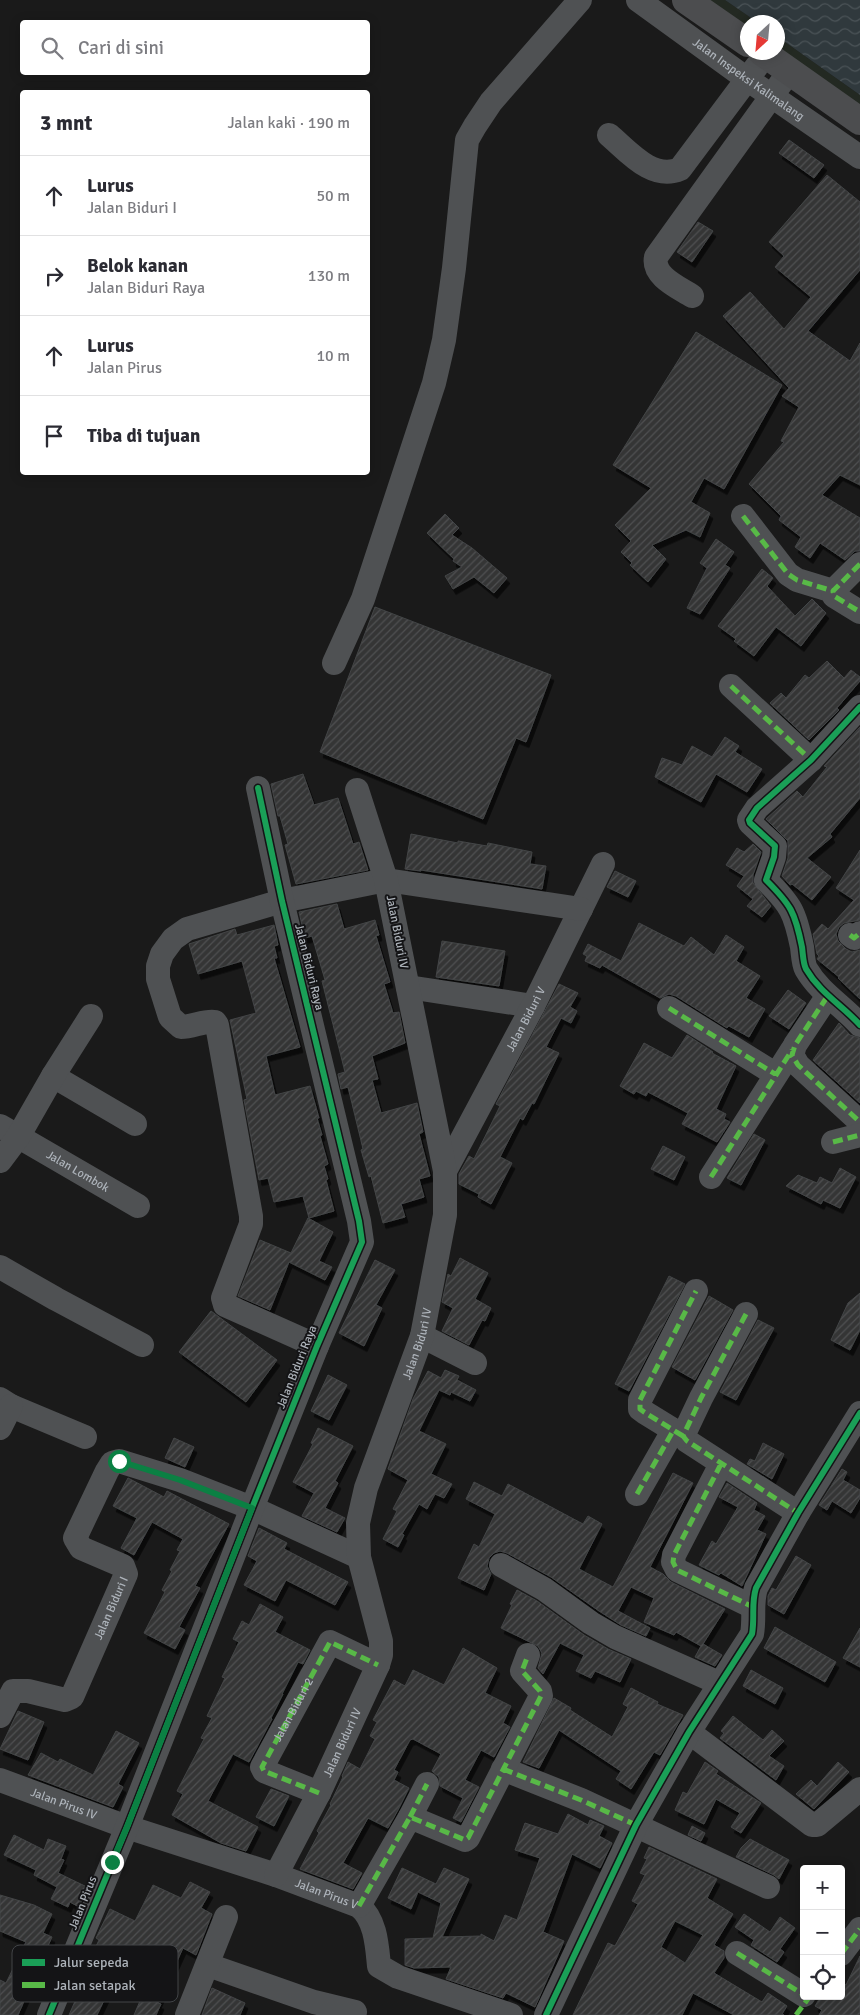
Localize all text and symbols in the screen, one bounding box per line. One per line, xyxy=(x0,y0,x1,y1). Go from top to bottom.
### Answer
north arrow xyxy=(740,15,785,60)
search box xyxy=(20,20,370,75)
icon: search xyxy=(38,34,66,62)
street label: Jalan Inspeksi Kalimalang xyxy=(690,35,807,124)
text: Cari di sini xyxy=(78,36,164,60)
text: 3 mnt xyxy=(40,110,92,136)
text: Jalan kaki · 190 m xyxy=(228,113,350,133)
text: Lurus xyxy=(87,174,134,198)
icon: ahead xyxy=(40,182,68,210)
text: 50 m xyxy=(316,186,350,206)
text: Jalan Biduri I xyxy=(87,198,177,218)
text: Belok kanan xyxy=(87,254,188,278)
icon: right xyxy=(40,262,68,290)
text: 130 m xyxy=(308,266,350,286)
text: Jalan Biduri Raya xyxy=(87,278,205,298)
text: Lurus xyxy=(87,334,134,358)
icon: ahead xyxy=(40,342,68,370)
text: 10 m xyxy=(316,346,350,366)
text: Jalan Pirus xyxy=(87,358,162,378)
icon: arrive xyxy=(40,422,68,450)
text: Tiba di tujuan xyxy=(87,424,200,448)
street label: Jalan Biduri IV xyxy=(383,894,411,970)
street label: Jalan Biduri Raya xyxy=(291,922,327,1012)
street label: Jalan Biduri V xyxy=(503,984,549,1054)
street label: Jalan Lombok xyxy=(44,1147,112,1195)
street label: Jalan Biduri IV xyxy=(399,1306,435,1382)
street label: Jalan Biduri Raya xyxy=(273,1323,321,1411)
route start xyxy=(108,1450,131,1473)
street label: Jalan Biduri I xyxy=(91,1574,131,1642)
street label: Jalan Biduri 2 xyxy=(270,1675,317,1744)
street label: Jalan Biduri IV xyxy=(320,1706,365,1780)
street label: Jalan Pirus IV xyxy=(29,1785,99,1823)
route end xyxy=(101,1851,124,1874)
map controls xyxy=(800,1865,845,2000)
button: + xyxy=(800,1865,845,1910)
street label: Jalan Pirus xyxy=(66,1874,100,1932)
street label: Jalan Pirus V xyxy=(293,1875,360,1912)
button: − xyxy=(800,1910,845,1955)
legend xyxy=(12,1945,178,2002)
text: Jalur sepeda xyxy=(54,1954,129,1971)
button: locate xyxy=(800,1955,845,2000)
text: Jalan setapak xyxy=(54,1977,136,1994)

